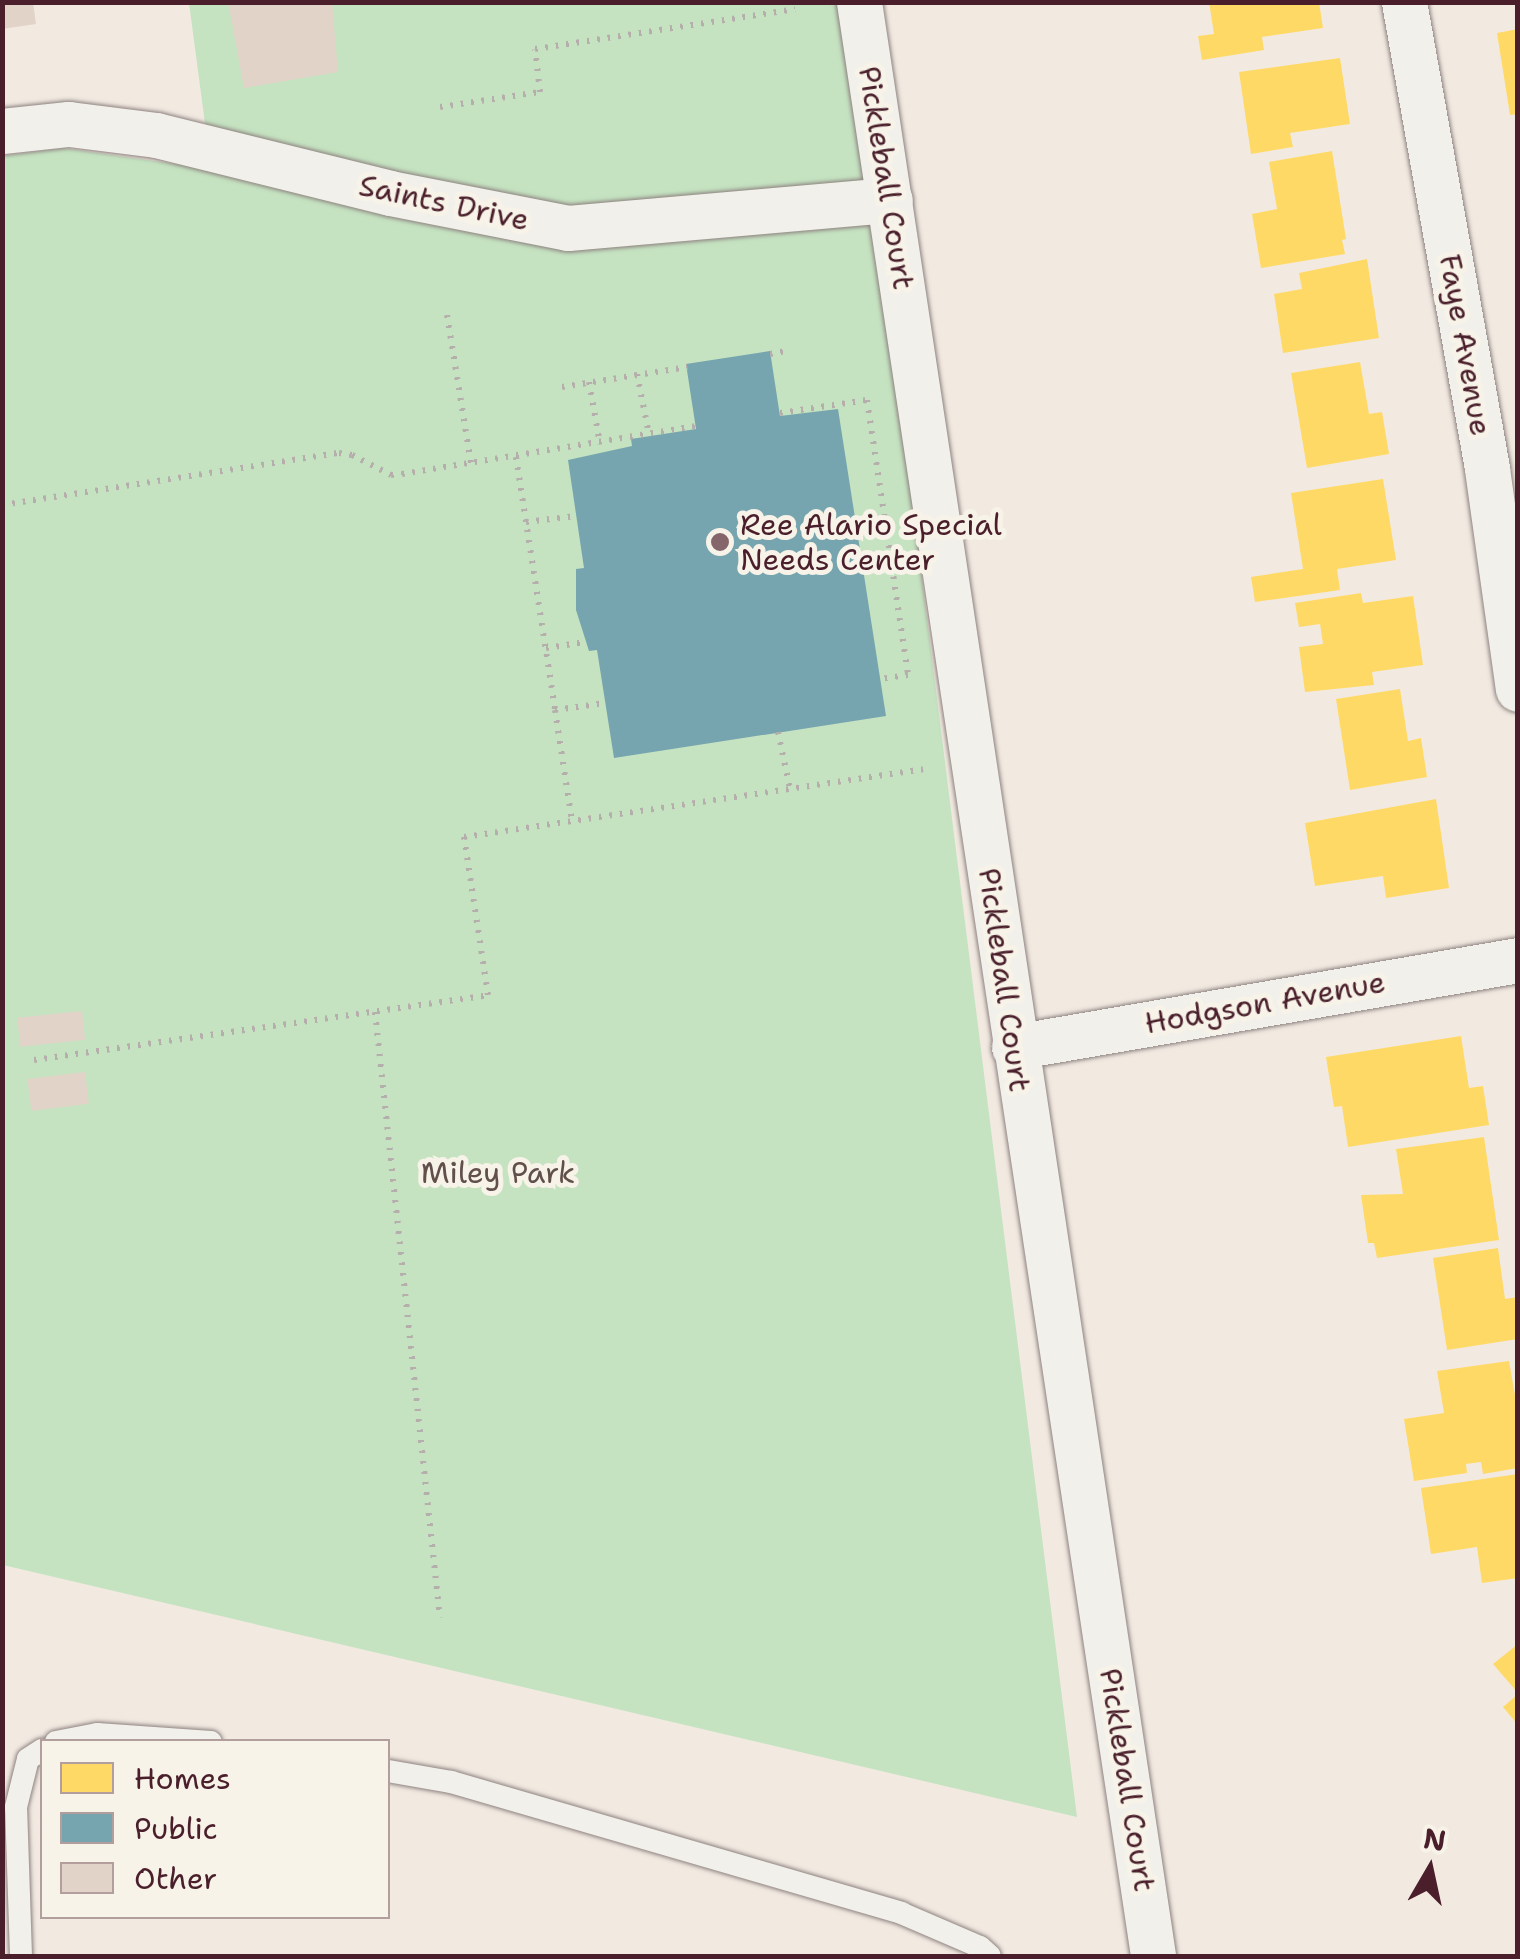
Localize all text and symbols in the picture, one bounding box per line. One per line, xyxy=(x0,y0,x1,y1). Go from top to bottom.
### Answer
street label: Pickleball Court xyxy=(851,64,921,292)
street label: Saints Drive xyxy=(356,167,532,239)
street label: Faye Avenue xyxy=(1431,252,1499,438)
place label: Ree Alario Special Needs Center xyxy=(740,507,1002,578)
marker: Ree Alario Special Needs Center xyxy=(709,531,731,553)
street label: Pickleball Court xyxy=(970,866,1038,1094)
street label: Hodgson Avenue xyxy=(1142,964,1388,1042)
park label: Miley Park xyxy=(421,1155,575,1191)
street label: Pickleball Court xyxy=(1092,1666,1162,1894)
legend xyxy=(40,1739,390,1919)
text: Homes xyxy=(134,1758,231,1799)
text: Public xyxy=(134,1808,218,1849)
north arrow xyxy=(1380,1819,1480,1919)
text: N xyxy=(1421,1819,1449,1860)
text: Other xyxy=(134,1858,217,1899)

